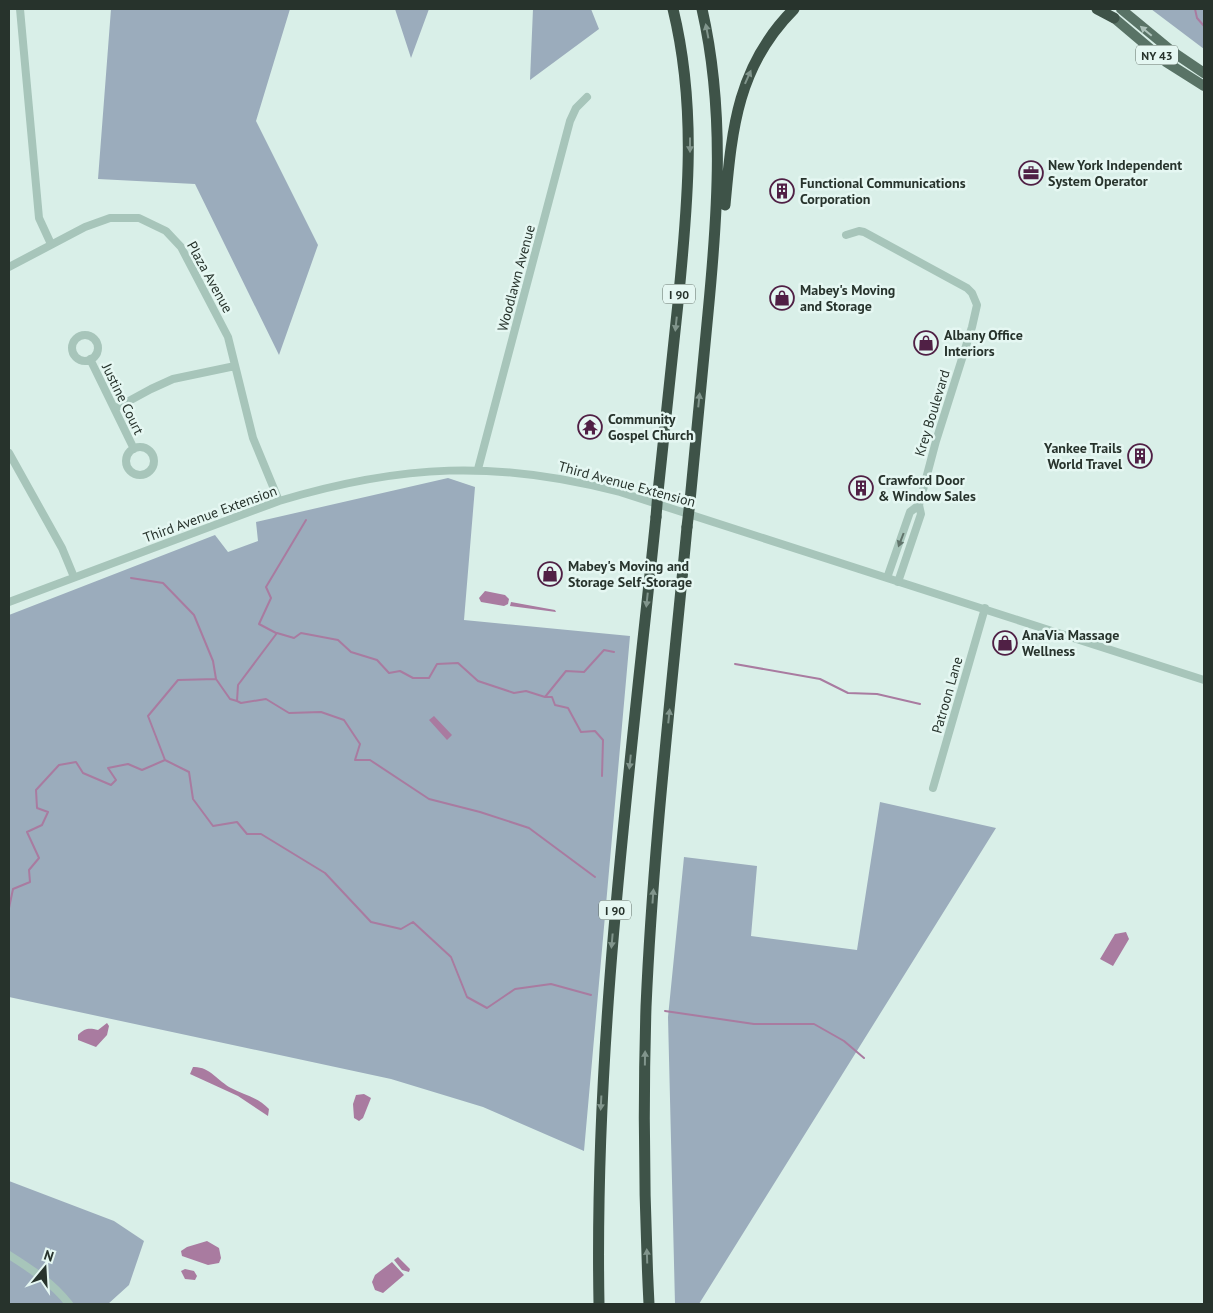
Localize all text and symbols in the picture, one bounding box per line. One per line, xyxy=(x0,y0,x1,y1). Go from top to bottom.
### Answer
one-way arrow xyxy=(702,22,710,38)
one-way arrow xyxy=(1140,26,1153,37)
road number: NY 43 xyxy=(1136,46,1178,64)
one-way arrow xyxy=(744,70,752,84)
one-way arrow xyxy=(686,137,694,153)
place label: New York Independent System Operator xyxy=(1048,156,1182,190)
office icon: New York Independent System Operator xyxy=(1018,160,1044,186)
place label: Functional Communications Corporation xyxy=(800,174,966,208)
building icon: Functional Communications Corporation xyxy=(769,178,795,204)
street label: Woodlawn Avenue xyxy=(493,223,539,333)
street label: Plaza Avenue xyxy=(183,238,237,316)
place label: Mabey's Moving and Storage xyxy=(800,281,895,315)
road number: I 90 xyxy=(663,284,695,304)
shop icon: Mabey's Moving and Storage xyxy=(769,285,795,311)
one-way arrow xyxy=(672,316,680,332)
place label: Albany Office Interiors xyxy=(944,326,1023,360)
shop icon: Albany Office Interiors xyxy=(913,330,939,356)
street label: Justine Court xyxy=(98,360,148,438)
street label: Krey Boulevard xyxy=(910,368,954,458)
one-way arrow xyxy=(696,392,704,408)
place label: Community Gospel Church xyxy=(608,410,694,444)
temple icon: Community Gospel Church xyxy=(577,414,603,440)
place label: Yankee Trails World Travel xyxy=(1043,439,1123,473)
building icon: Yankee Trails World Travel xyxy=(1127,443,1153,469)
street label: Third Avenue Extension xyxy=(557,457,697,511)
place label: Crawford Door & Window Sales xyxy=(878,471,976,505)
building icon: Crawford Door & Window Sales xyxy=(848,475,874,501)
street label: Third Avenue Extension xyxy=(141,481,279,547)
one-way arrow xyxy=(897,533,905,548)
place label: Mabey's Moving and Storage Self-Storage xyxy=(568,557,692,591)
shop icon: Mabey's Moving and Storage Self-Storage xyxy=(537,561,563,587)
one-way arrow xyxy=(643,593,651,609)
place label: AnaVia Massage Wellness xyxy=(1022,626,1119,660)
shop icon: AnaVia Massage Wellness xyxy=(992,630,1018,656)
street label: Patroon Lane xyxy=(927,655,967,735)
one-way arrow xyxy=(665,708,673,724)
one-way arrow xyxy=(626,754,634,770)
one-way arrow xyxy=(649,888,657,904)
road number: I 90 xyxy=(599,900,631,920)
one-way arrow xyxy=(608,933,616,949)
one-way arrow xyxy=(641,1050,649,1066)
one-way arrow xyxy=(597,1095,605,1111)
north arrow xyxy=(20,1243,70,1293)
text: N xyxy=(42,1246,56,1266)
one-way arrow xyxy=(643,1247,651,1263)

